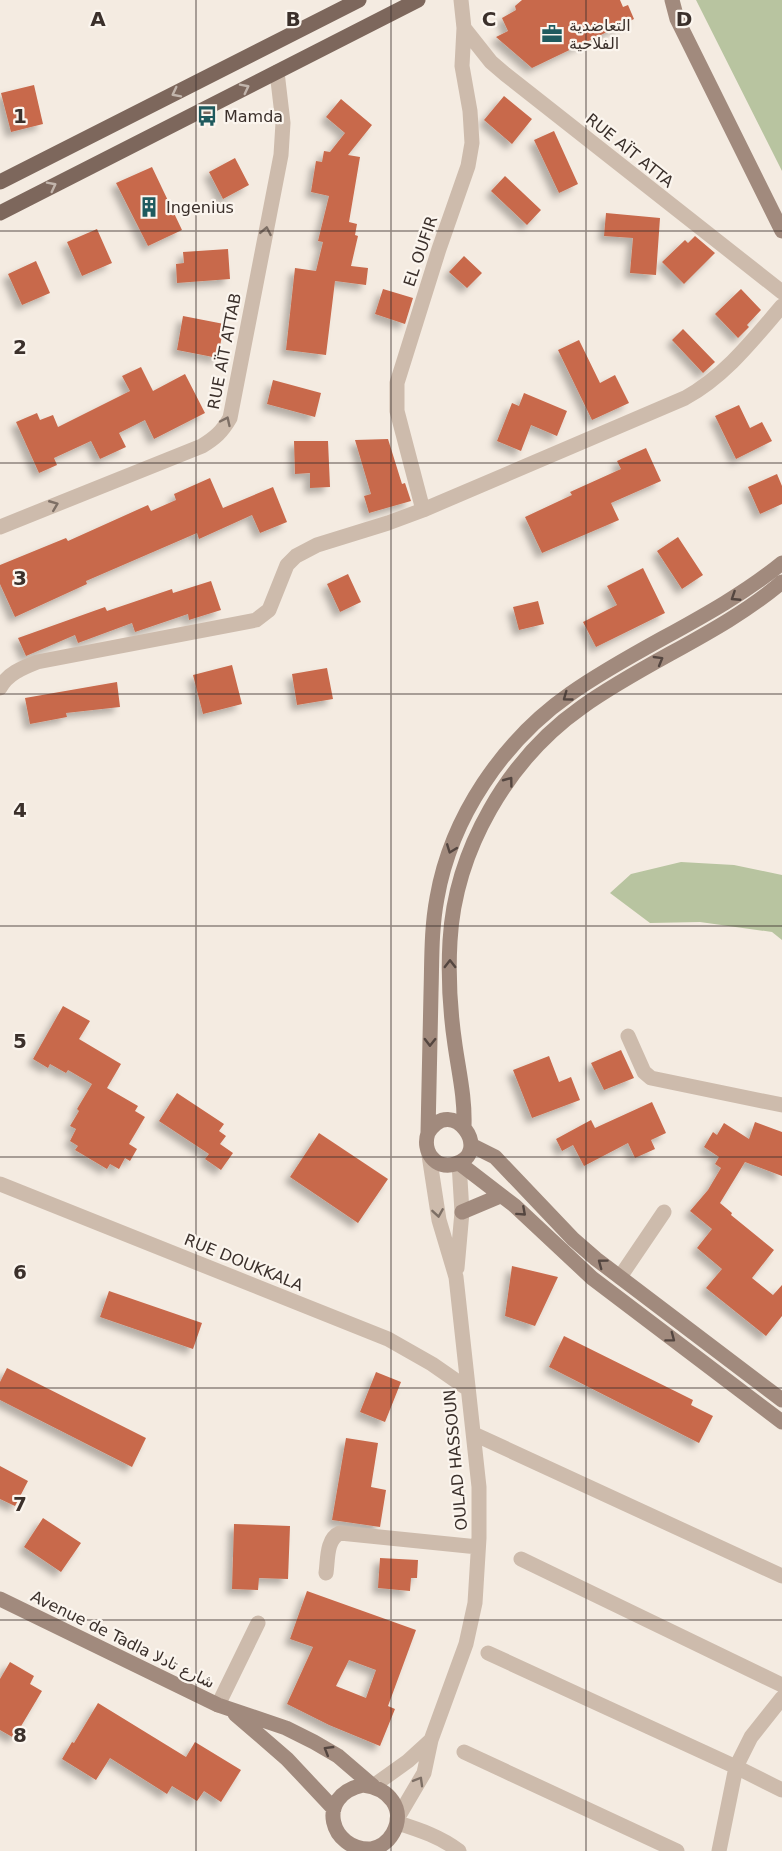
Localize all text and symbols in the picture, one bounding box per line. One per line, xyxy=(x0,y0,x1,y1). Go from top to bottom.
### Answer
text: A xyxy=(90,7,106,31)
text: B xyxy=(285,7,301,31)
text: C xyxy=(482,7,496,31)
text: D xyxy=(676,7,692,31)
place label: التعاضدية الفلاحية xyxy=(569,16,631,53)
office icon: التعاضدية الفلاحية xyxy=(540,22,564,46)
one-way arrow xyxy=(238,84,249,95)
one-way arrow xyxy=(171,85,182,97)
text: 1 xyxy=(13,104,27,128)
bus stop icon: Mamda xyxy=(195,104,219,128)
place label: Mamda xyxy=(224,107,283,126)
street label: RUE AÏT ATTA xyxy=(582,109,677,192)
one-way arrow xyxy=(46,182,57,193)
building icon: Ingenius xyxy=(137,195,161,219)
place label: Ingenius xyxy=(166,198,234,217)
street label: EL OUFIR xyxy=(400,213,441,289)
one-way arrow xyxy=(259,226,272,236)
street label: RUE AÏT ATTAB xyxy=(204,291,245,411)
text: 2 xyxy=(13,335,27,359)
one-way arrow xyxy=(219,417,231,428)
one-way arrow xyxy=(48,500,59,512)
text: 3 xyxy=(13,566,27,590)
one-way arrow xyxy=(731,590,741,602)
one-way arrow xyxy=(653,656,663,667)
one-way arrow xyxy=(563,689,574,700)
one-way arrow xyxy=(502,777,513,788)
text: 4 xyxy=(13,798,27,822)
one-way arrow xyxy=(446,843,458,854)
one-way arrow xyxy=(444,959,456,968)
text: 5 xyxy=(13,1029,27,1053)
one-way arrow xyxy=(424,1037,436,1046)
one-way arrow xyxy=(515,1205,525,1216)
one-way arrow xyxy=(431,1208,443,1218)
street label: RUE DOUKKALA xyxy=(182,1230,306,1295)
one-way arrow xyxy=(597,1259,608,1270)
text: 6 xyxy=(13,1260,27,1284)
one-way arrow xyxy=(664,1330,675,1341)
street label: OULAD HASSOUN xyxy=(440,1389,471,1531)
text: 7 xyxy=(13,1492,27,1516)
street label: Avenue de Tadla شارع تادلا xyxy=(27,1587,218,1693)
text: 8 xyxy=(13,1723,27,1747)
one-way arrow xyxy=(324,1745,334,1757)
one-way arrow xyxy=(412,1777,423,1787)

